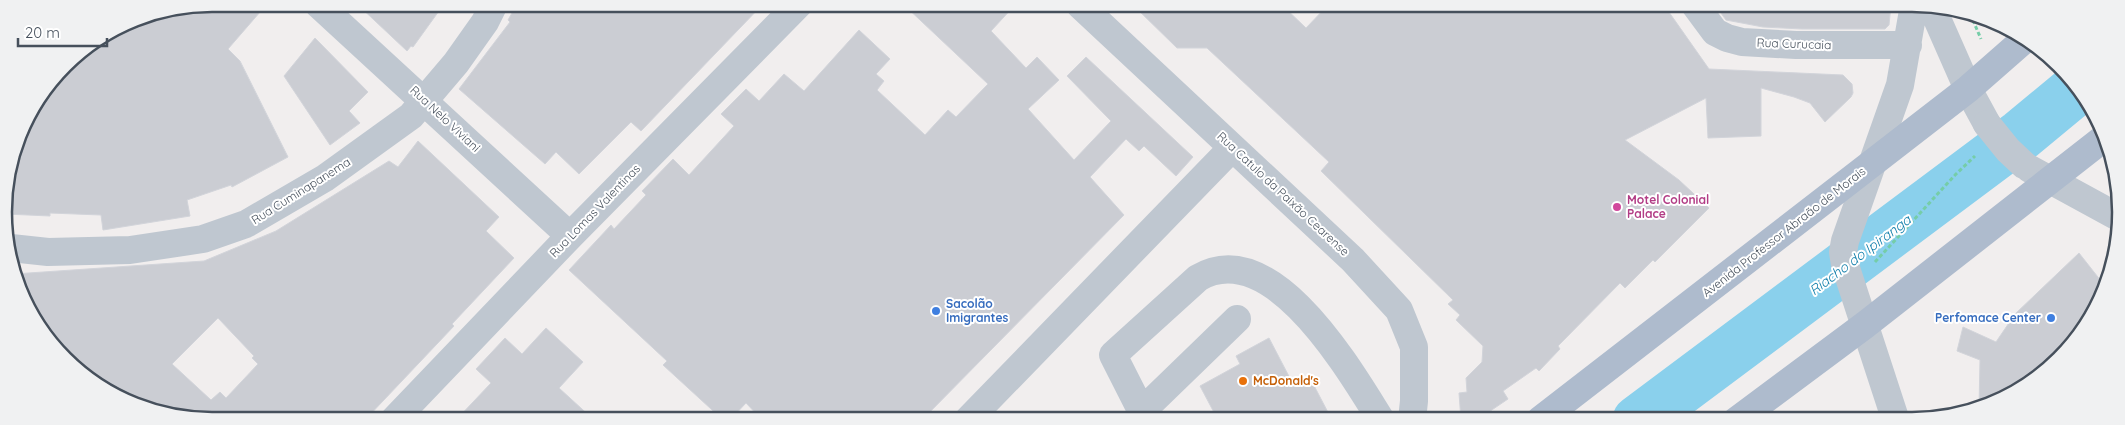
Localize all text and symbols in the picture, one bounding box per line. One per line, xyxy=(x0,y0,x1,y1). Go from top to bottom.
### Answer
scale bar xyxy=(18,15,106,47)
text: 20 m xyxy=(25,23,60,42)
street label: Rua Curucaia xyxy=(1756,35,1832,52)
street label: Rua Nelo Viviani xyxy=(407,82,483,155)
street label: Rua Catulo da Paixão Cearense xyxy=(1214,128,1353,259)
street label: Rua Cuminapanema xyxy=(248,154,353,227)
street label: Rua Lomas Valentinas xyxy=(546,161,643,260)
street label: Avenida Professor Abraão de Morais xyxy=(1699,163,1868,300)
place label: Motel Colonial Palace xyxy=(1627,192,1709,221)
marker: Motel Colonial Palace xyxy=(1611,201,1623,213)
water label: Riacho do Ipiranga xyxy=(1805,210,1916,299)
place label: Sacolão Imigrantes xyxy=(946,296,1009,325)
marker: Sacolão Imigrantes xyxy=(930,305,942,317)
place label: Perfomace Center xyxy=(1935,310,2041,325)
marker: Perfomace Center xyxy=(2045,312,2057,324)
place label: McDonald's xyxy=(1253,373,1319,388)
marker: McDonald's xyxy=(1237,375,1249,387)

